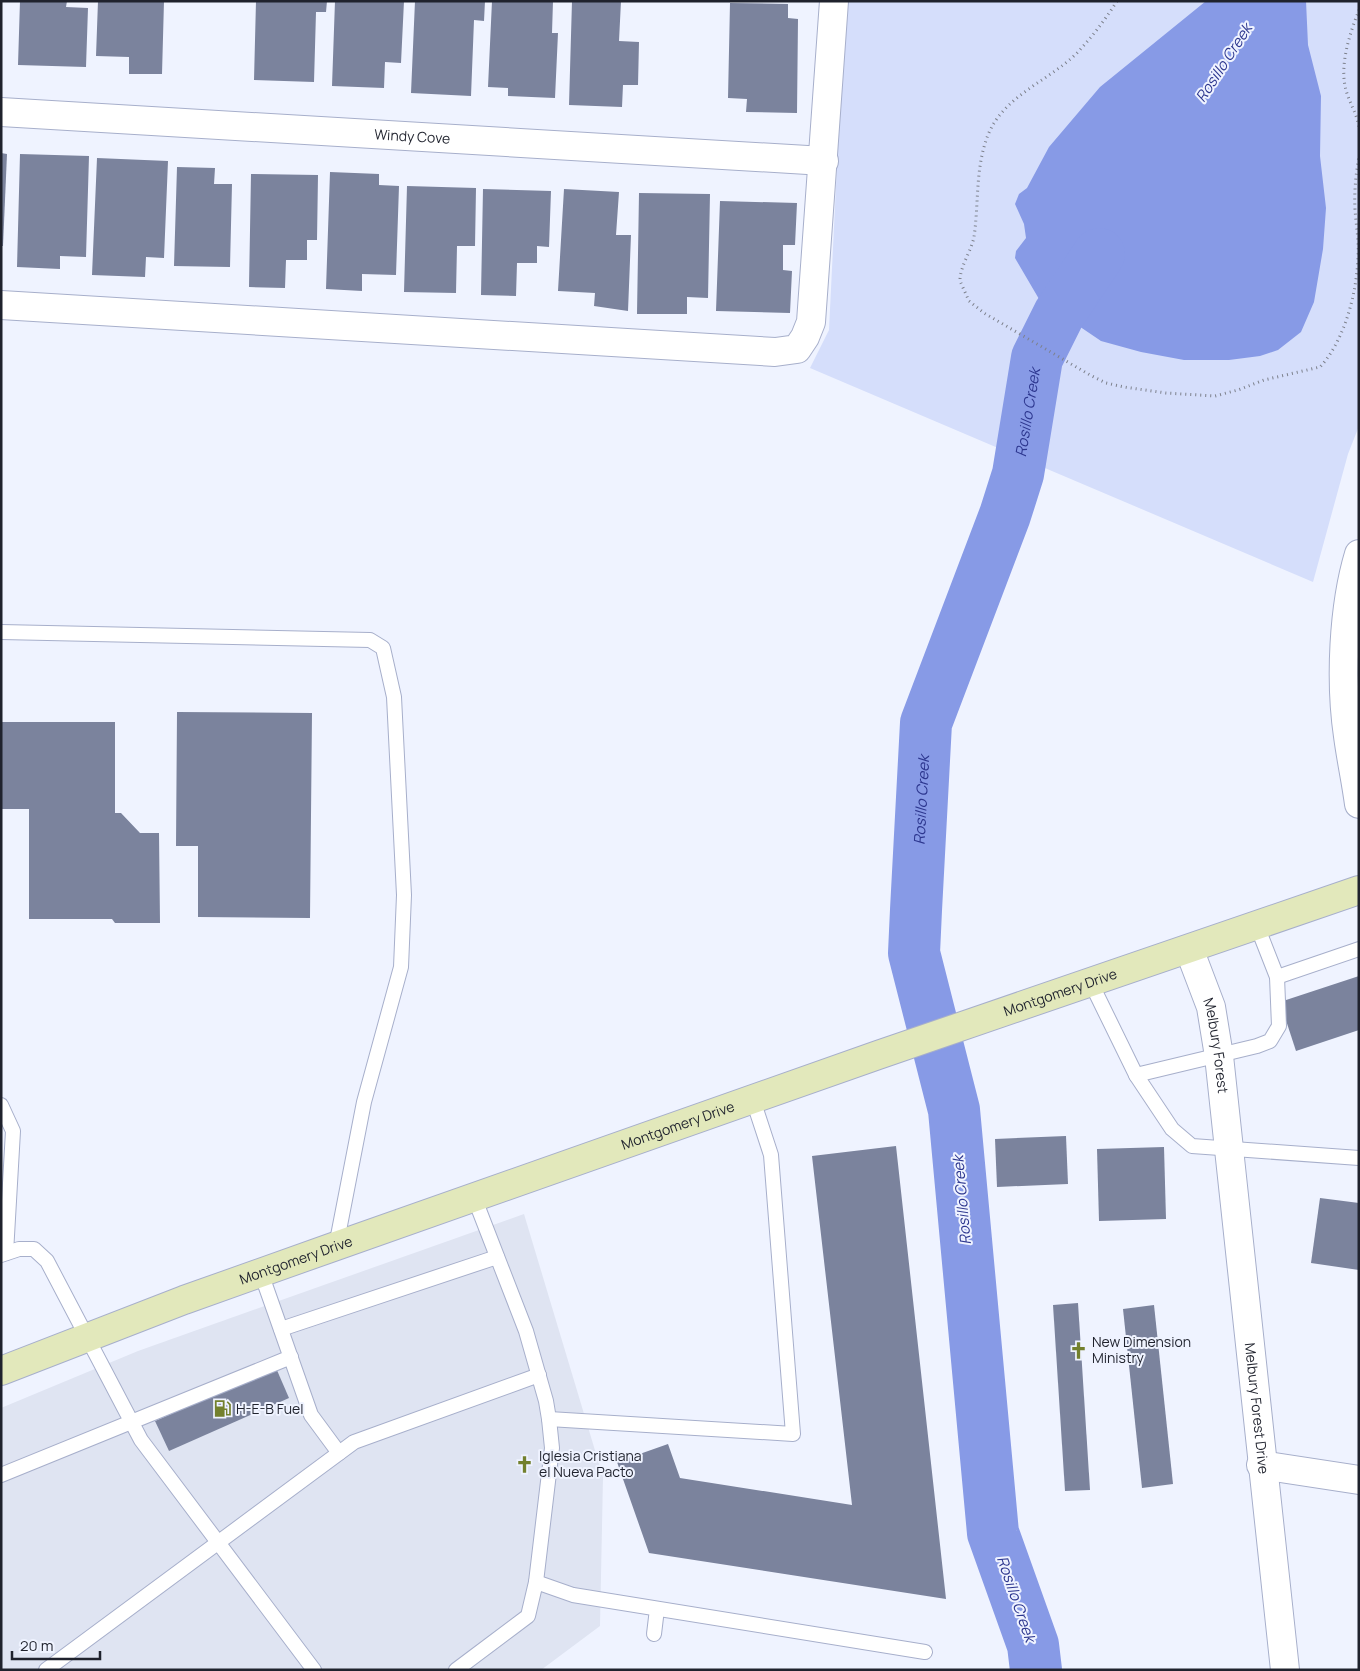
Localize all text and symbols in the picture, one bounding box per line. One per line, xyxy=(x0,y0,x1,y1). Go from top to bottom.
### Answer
water label: Rosillo Creek xyxy=(1190,17,1258,106)
street label: Windy Cove xyxy=(374,124,451,148)
water label: Rosillo Creek xyxy=(1010,364,1046,458)
water label: Rosillo Creek xyxy=(908,752,934,845)
street label: Montgomery Drive xyxy=(1001,964,1119,1020)
street label: Melbury Forest xyxy=(1199,995,1233,1095)
street label: Montgomery Drive xyxy=(619,1096,737,1154)
water label: Rosillo Creek xyxy=(947,1152,976,1246)
street label: Montgomery Drive xyxy=(237,1231,355,1289)
place label: New Dimension Ministry xyxy=(1092,1332,1191,1367)
church icon: New Dimension Ministry xyxy=(1068,1340,1088,1360)
street label: Melbury Forest Drive xyxy=(1241,1342,1274,1475)
fuel station icon: H-E-B Fuel xyxy=(212,1399,232,1419)
place label: H-E-B Fuel xyxy=(236,1399,304,1418)
place label: Iglesia Cristiana el Nueva Pacto xyxy=(539,1446,642,1481)
church icon: Iglesia Cristiana el Nueva Pacto xyxy=(515,1454,535,1474)
water label: Rosillo Creek xyxy=(992,1553,1042,1647)
scale bar xyxy=(12,1628,100,1660)
text: 20 m xyxy=(20,1635,53,1656)

